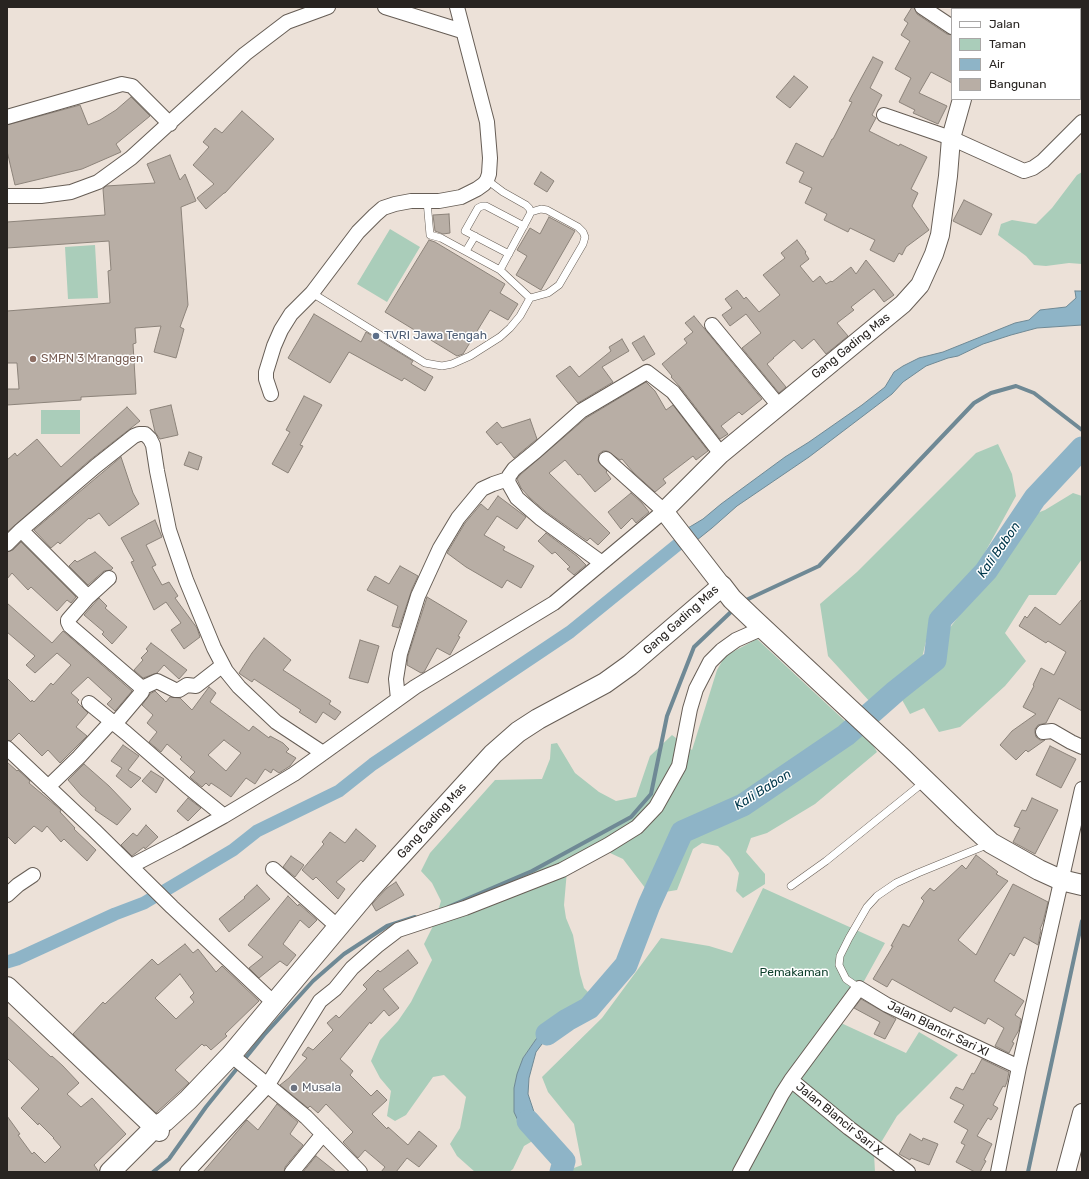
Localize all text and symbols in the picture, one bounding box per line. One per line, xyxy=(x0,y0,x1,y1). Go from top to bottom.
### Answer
legend xyxy=(951,8,1081,100)
text: Jalan xyxy=(989,17,1020,31)
text: Taman xyxy=(989,37,1026,51)
text: Air xyxy=(989,57,1005,71)
text: Bangunan xyxy=(989,77,1046,91)
street label: Gang Gading Mas xyxy=(809,310,893,382)
place label: TVRI Jawa Tengah xyxy=(384,329,487,343)
marker: TVRI Jawa Tengah xyxy=(371,331,381,341)
place label: SMPN 3 Mranggen xyxy=(41,352,143,366)
marker: SMPN 3 Mranggen xyxy=(28,354,38,364)
water label: Kali Babon xyxy=(974,519,1024,581)
street label: Gang Gading Mas xyxy=(640,582,722,658)
water label: Kali Babon xyxy=(732,766,794,814)
street label: Gang Gading Mas xyxy=(394,780,470,862)
park label: Pemakaman xyxy=(760,966,828,980)
street label: Jalan Blancir Sari XI xyxy=(885,998,991,1060)
street label: Jalan Blancir Sari X xyxy=(793,1079,885,1159)
place label: Musala xyxy=(302,1081,341,1095)
marker: Musala xyxy=(289,1083,299,1093)

